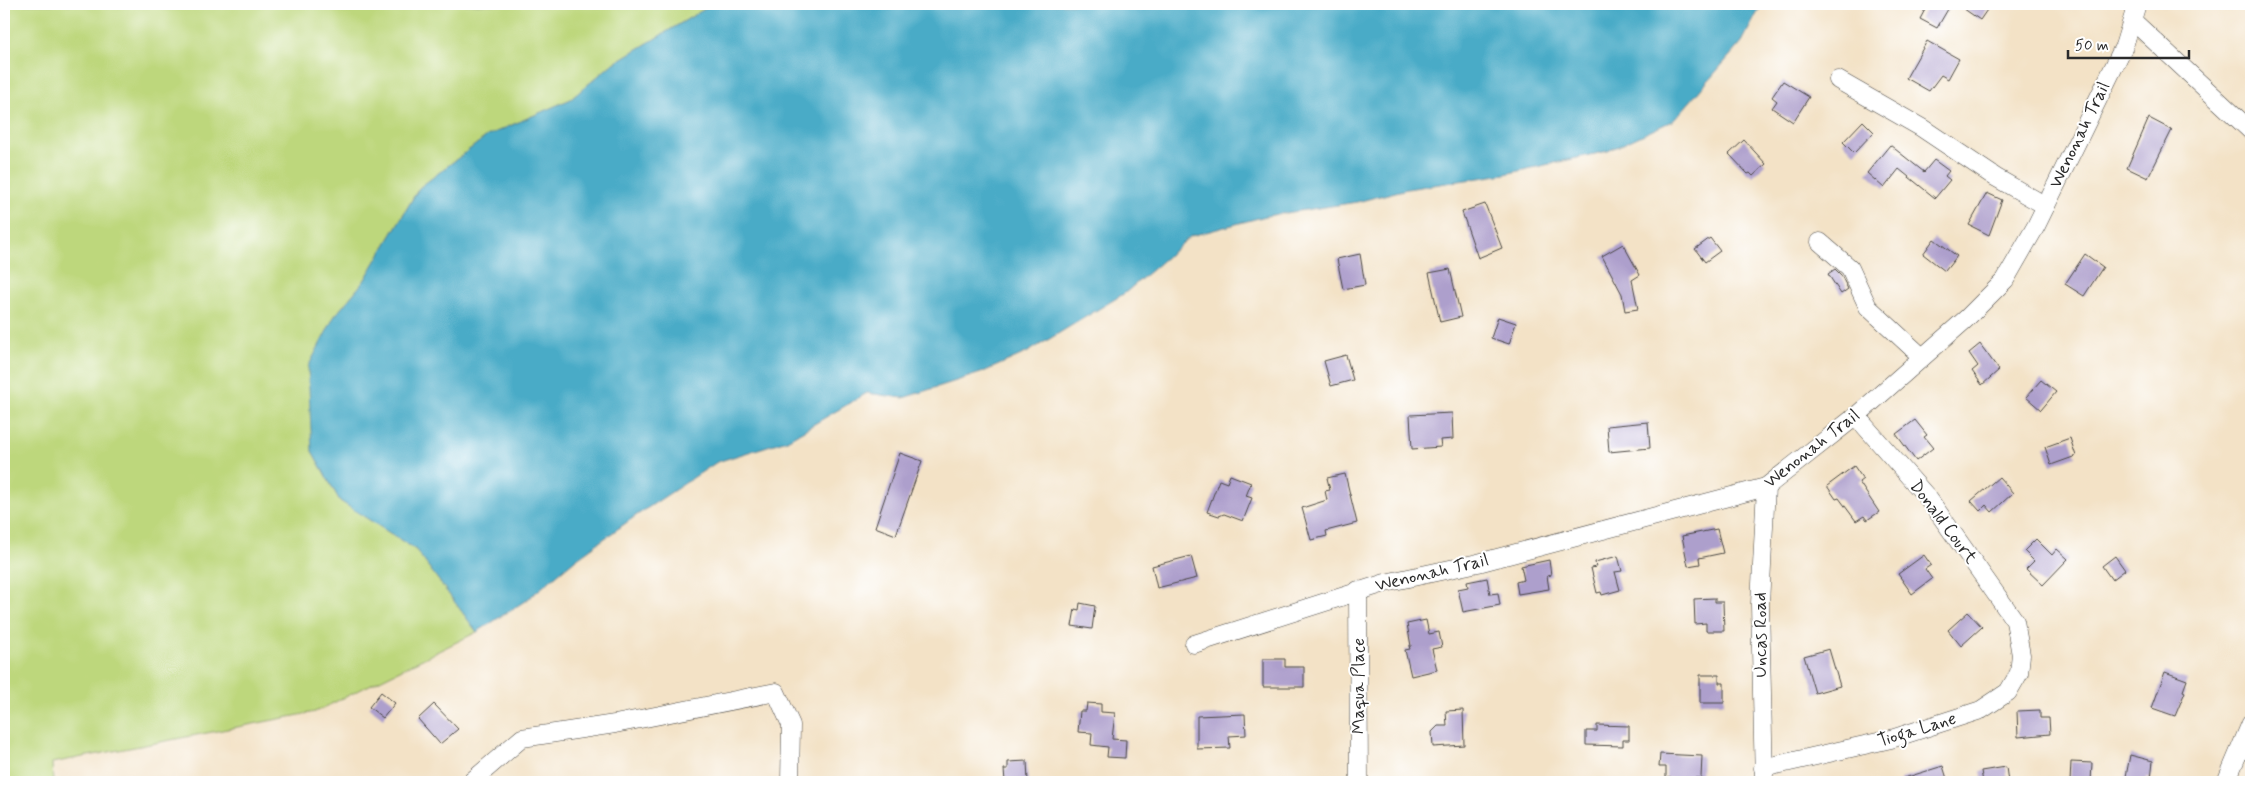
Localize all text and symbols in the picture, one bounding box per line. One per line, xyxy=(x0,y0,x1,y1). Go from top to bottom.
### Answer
scale bar xyxy=(2068,28,2189,60)
text: 50 m xyxy=(2075,36,2109,56)
street label: Wenonah Trail xyxy=(2044,78,2116,192)
street label: Wenonah Trail xyxy=(1759,404,1865,494)
street label: Donald Court xyxy=(1904,475,1983,569)
street label: Wenonah Trail xyxy=(1373,548,1491,598)
street label: Uncas Road xyxy=(1749,592,1773,678)
street label: Maqua Place xyxy=(1347,638,1371,734)
street label: Tioga Lane xyxy=(1875,707,1960,755)

